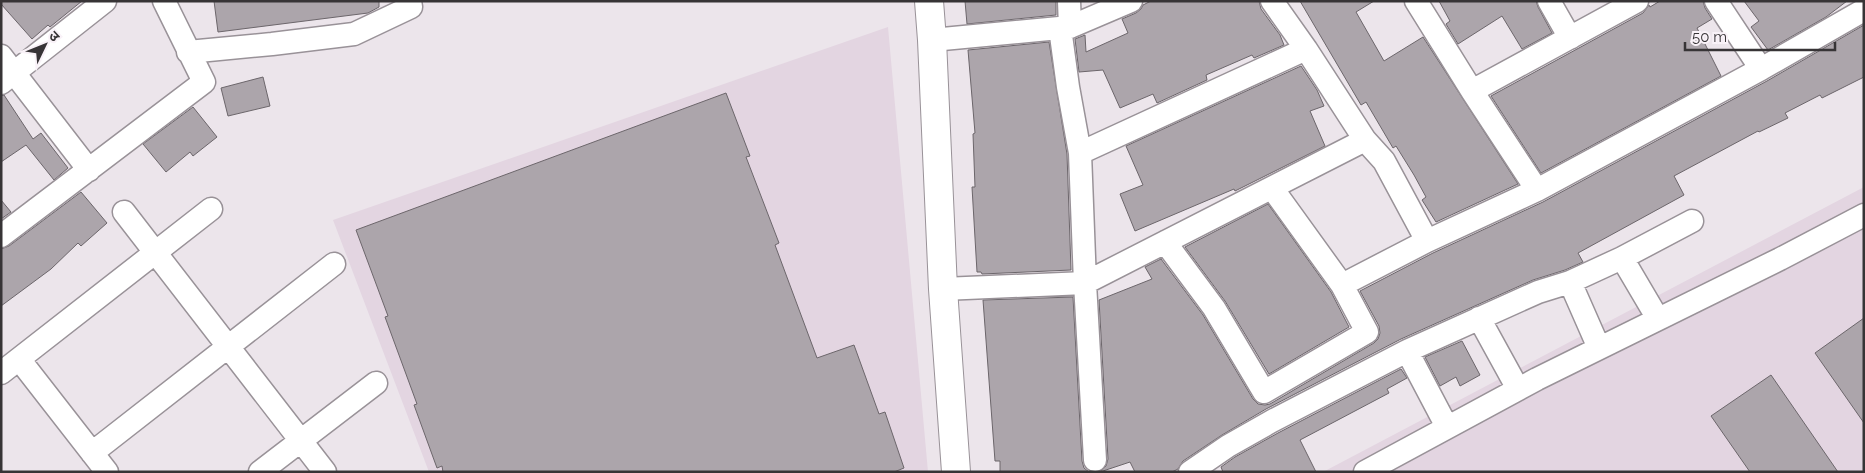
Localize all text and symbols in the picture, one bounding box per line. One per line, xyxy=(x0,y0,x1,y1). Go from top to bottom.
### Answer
north arrow xyxy=(20,20,70,70)
scale bar xyxy=(1685,20,1835,52)
text: उ xyxy=(46,28,64,45)
text: 50 m xyxy=(1692,28,1727,46)

